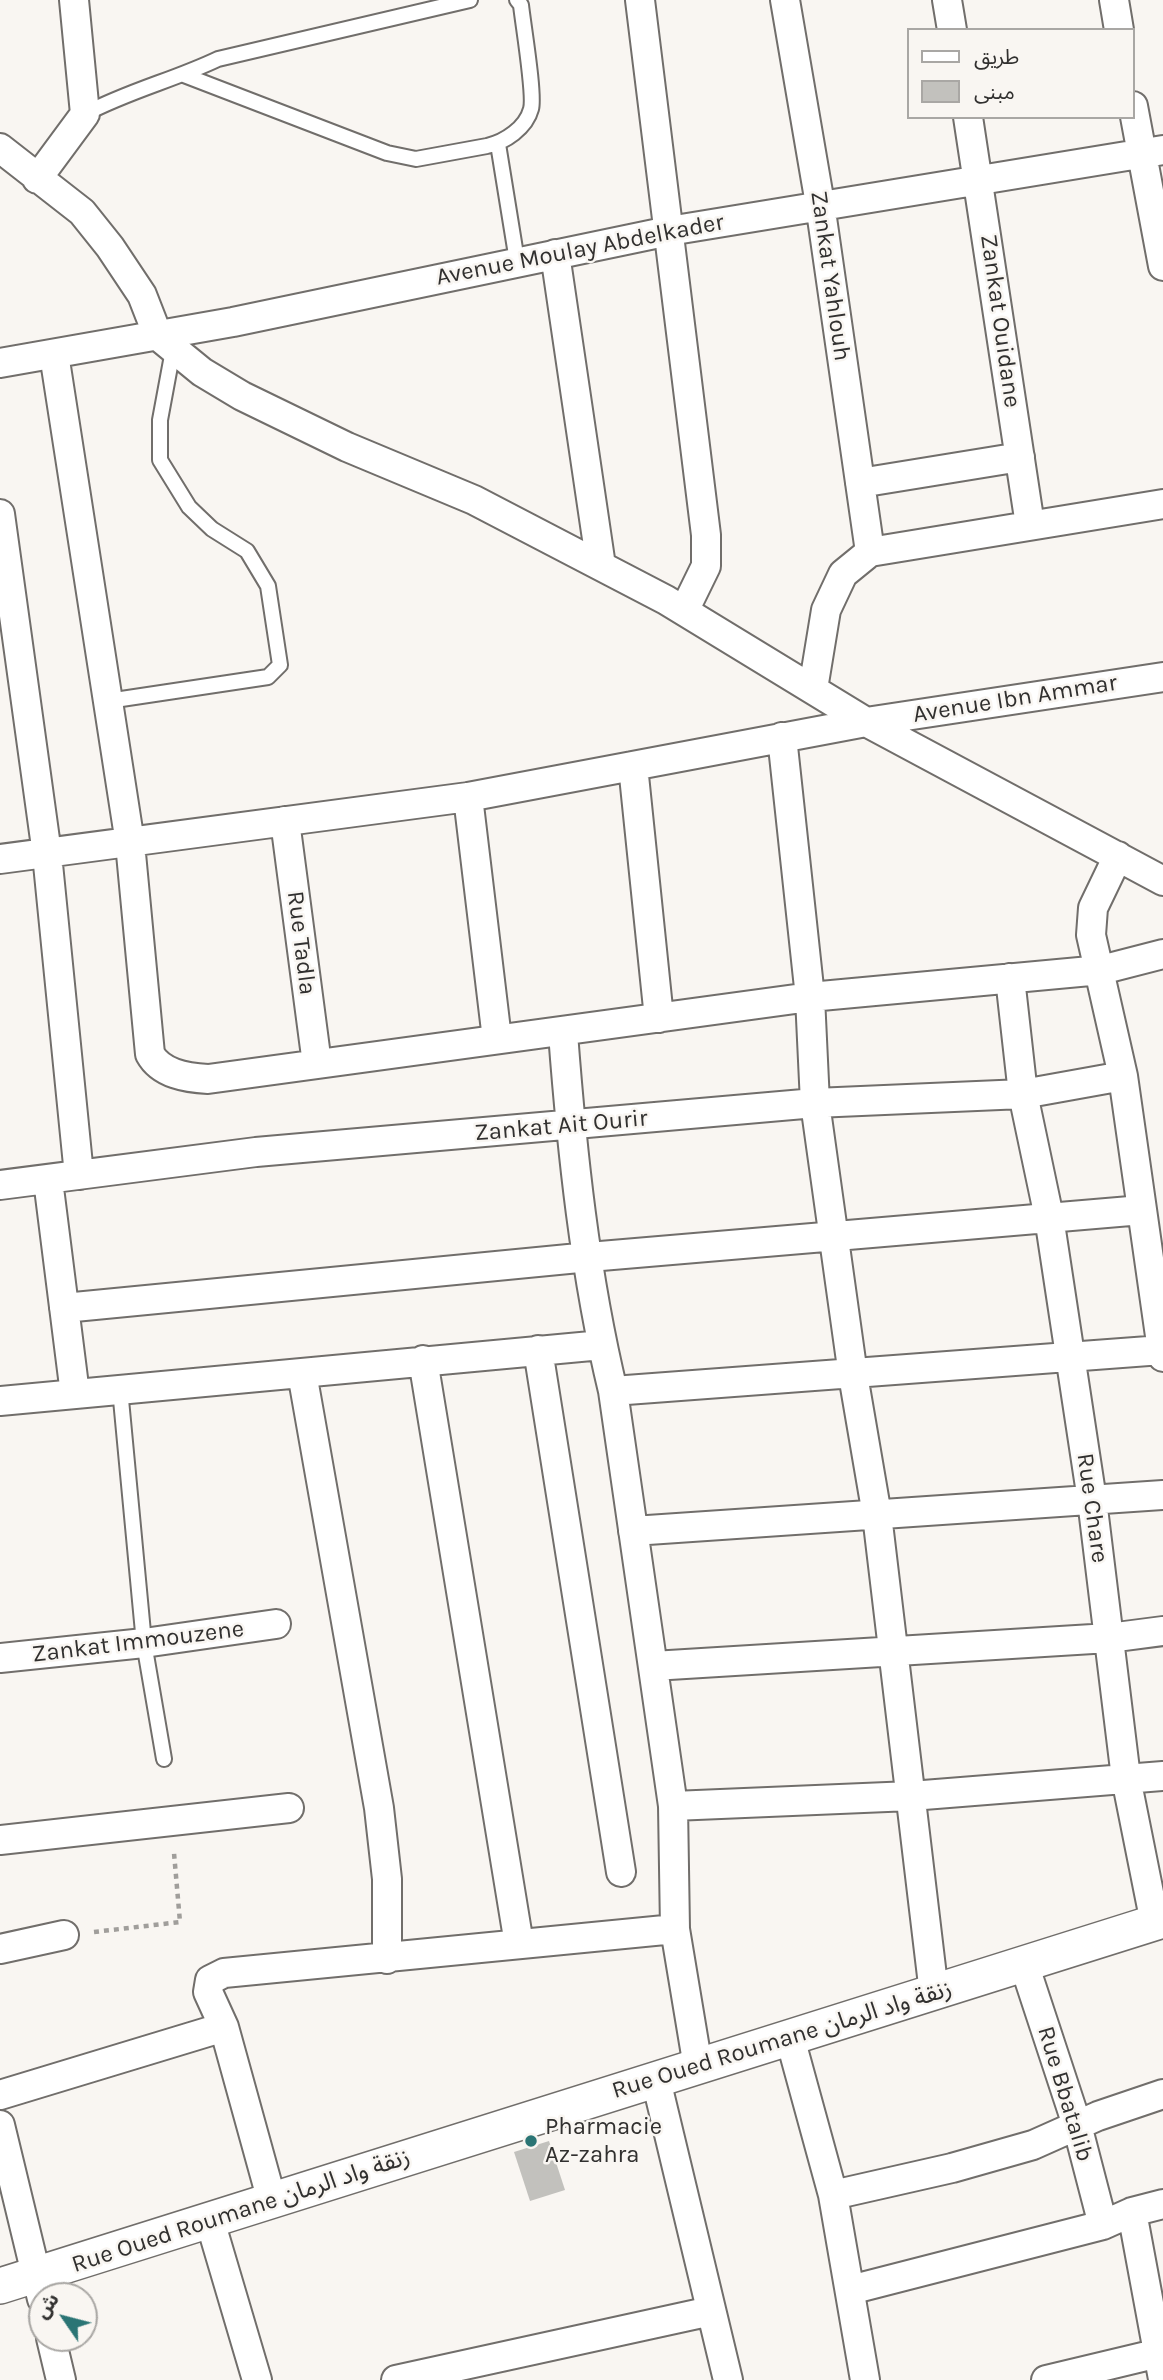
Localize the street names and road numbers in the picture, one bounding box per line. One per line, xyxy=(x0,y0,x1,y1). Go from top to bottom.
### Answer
street label: Zankat Yahlouh xyxy=(804,189,856,363)
street label: Avenue Moulay Abdelkader xyxy=(434,208,726,292)
street label: Zankat Ouidane xyxy=(974,232,1026,410)
street label: Avenue Ibn Ammar xyxy=(911,669,1119,729)
street label: Rue Tadla xyxy=(280,889,322,997)
street label: Zankat Ait Ourir xyxy=(473,1104,649,1148)
street label: Rue Chare xyxy=(1070,1451,1114,1565)
street label: Zankat Immouzene xyxy=(30,1615,246,1669)
street label: Rue Oued Roumane زنقة واد الرمان xyxy=(609,1974,955,2106)
street label: Rue Bbatalib xyxy=(1031,2023,1099,2165)
street label: Rue Oued Roumane زنقة واد الرمان xyxy=(68,2143,414,2279)

